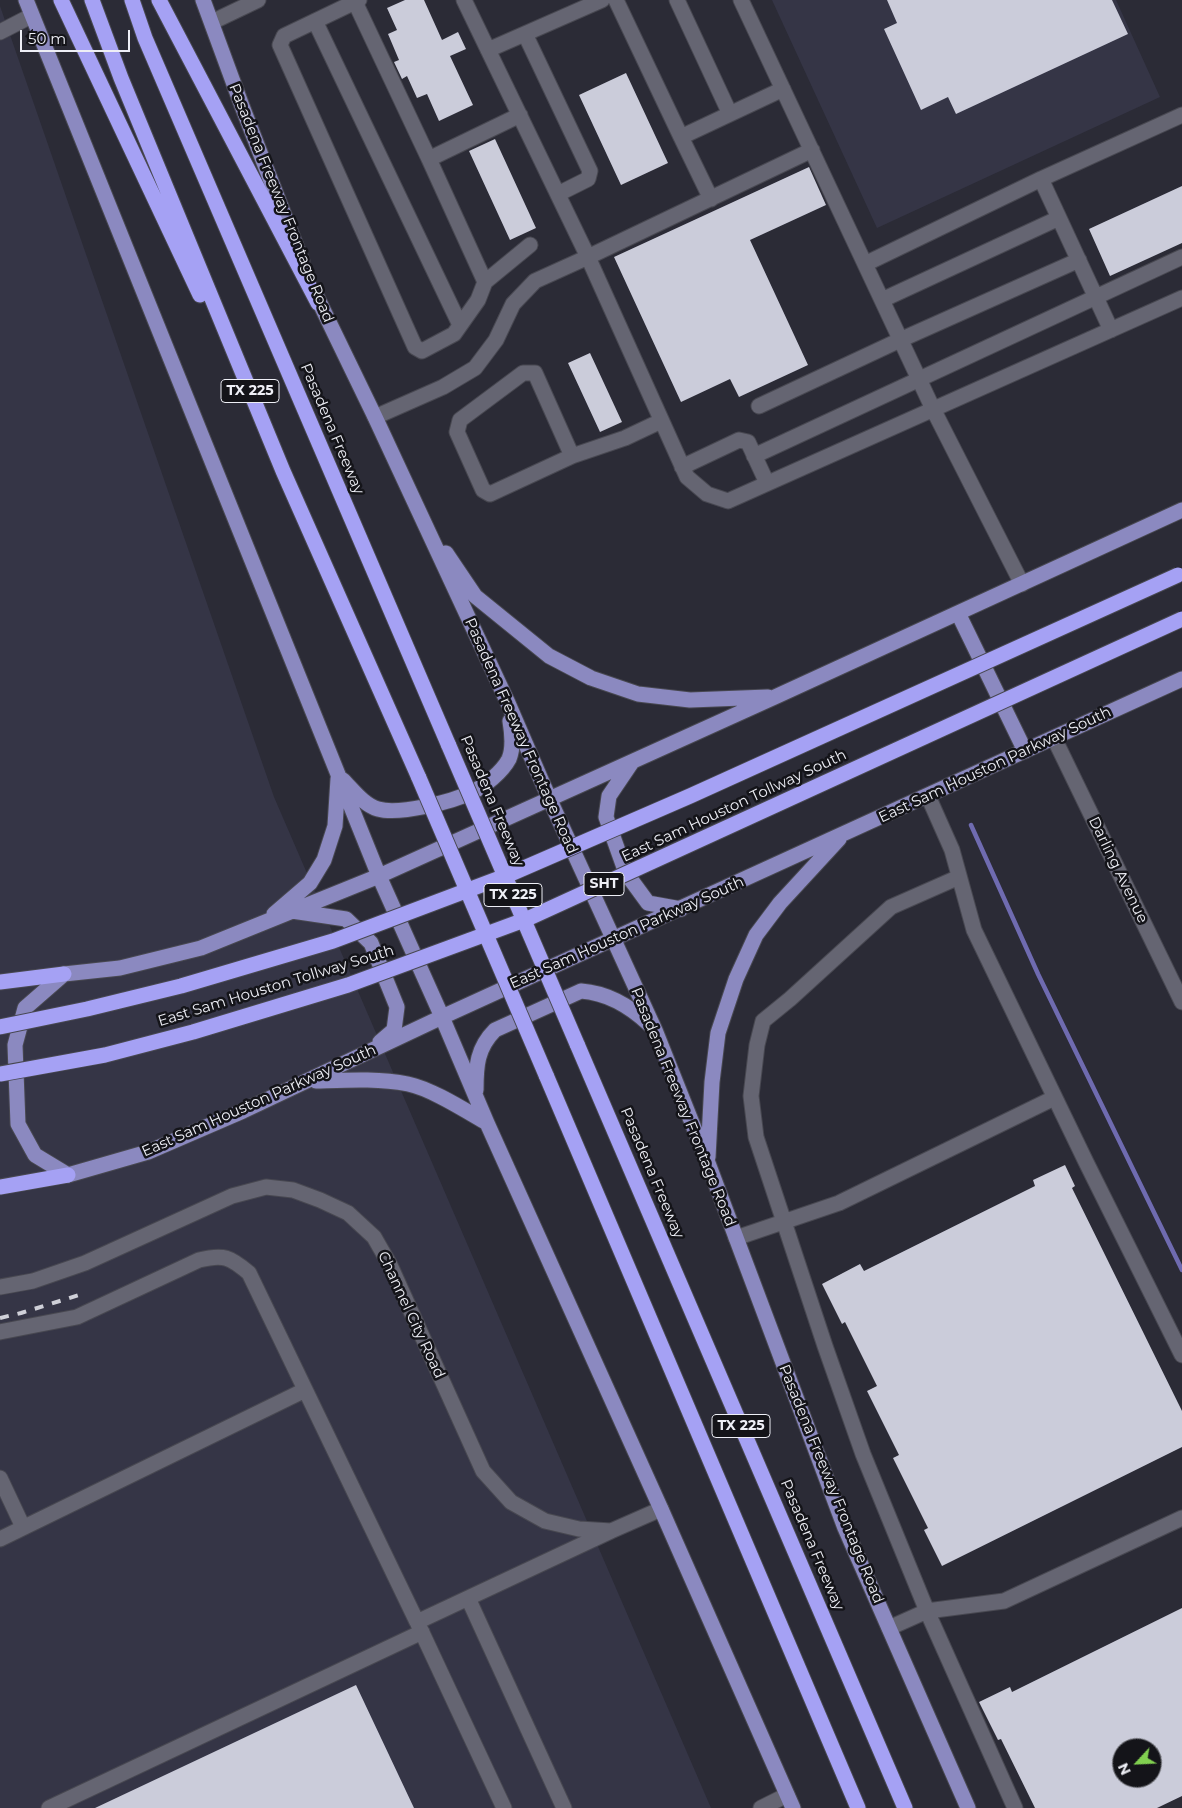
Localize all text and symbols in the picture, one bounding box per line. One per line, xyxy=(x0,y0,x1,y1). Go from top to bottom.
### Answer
scale bar xyxy=(22,20,132,52)
text: 50 m xyxy=(28,29,66,48)
street label: Pasadena Freeway Frontage Road xyxy=(225,81,337,325)
street label: Pasadena Freeway xyxy=(296,361,368,497)
road number: TX 225 xyxy=(221,380,279,402)
street label: Pasadena Freeway Frontage Road xyxy=(461,615,581,857)
street label: East Sam Houston Parkway South xyxy=(876,703,1114,827)
street label: Pasadena Freeway xyxy=(456,733,528,869)
street label: East Sam Houston Tollway South xyxy=(619,746,849,866)
street label: Darling Avenue xyxy=(1084,814,1152,926)
road number: SHT xyxy=(584,872,624,896)
street label: East Sam Houston Parkway South xyxy=(507,873,747,993)
road number: TX 225 xyxy=(484,884,542,906)
street label: East Sam Houston Tollway South xyxy=(156,941,396,1031)
street label: Pasadena Freeway Frontage Road xyxy=(627,985,739,1229)
street label: East Sam Houston Parkway South xyxy=(139,1041,379,1161)
street label: Pasadena Freeway xyxy=(616,1105,688,1241)
street label: Channel City Road xyxy=(374,1249,448,1381)
street label: Pasadena Freeway Frontage Road xyxy=(775,1362,887,1606)
road number: TX 225 xyxy=(712,1414,770,1438)
street label: Pasadena Freeway xyxy=(776,1477,848,1613)
north arrow xyxy=(1112,1738,1162,1788)
text: N xyxy=(1114,1760,1135,1778)

